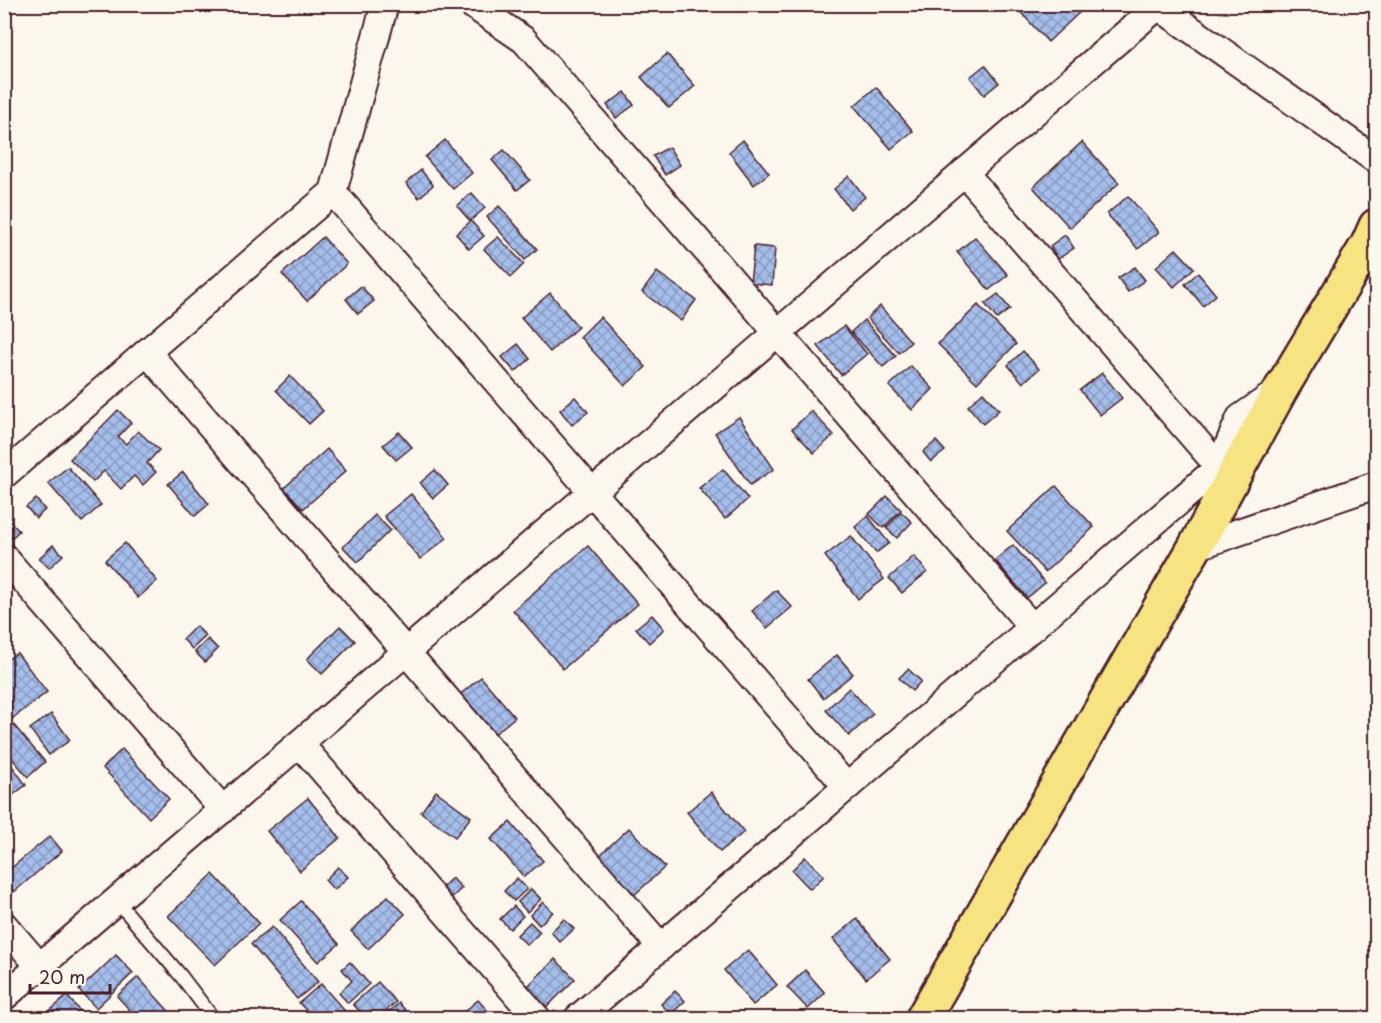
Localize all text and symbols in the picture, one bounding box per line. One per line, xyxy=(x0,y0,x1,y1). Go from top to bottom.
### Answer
scale bar xyxy=(30,957,110,995)
text: 20 m xyxy=(39,963,85,990)

